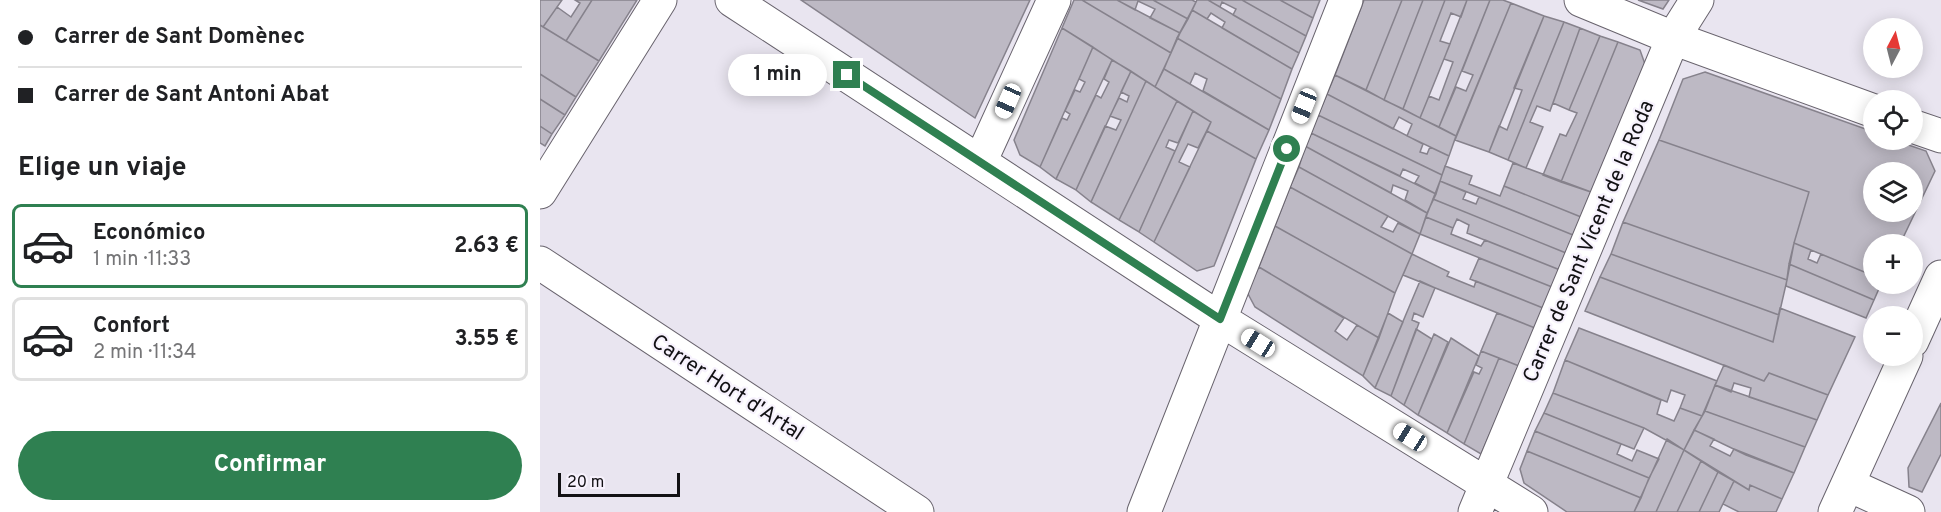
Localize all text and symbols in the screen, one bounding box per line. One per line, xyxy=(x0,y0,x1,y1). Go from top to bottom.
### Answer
north arrow xyxy=(1863,18,1923,78)
map controls xyxy=(1863,18,1923,366)
text: Carrer de Sant Domènec xyxy=(54,24,305,51)
callout: 1 min xyxy=(727,54,826,96)
route end xyxy=(833,61,860,88)
text: 1 min xyxy=(753,62,802,88)
car xyxy=(992,81,1024,121)
text: Carrer de Sant Antoni Abat xyxy=(54,82,329,109)
car xyxy=(1289,86,1319,126)
button: locate xyxy=(1863,90,1923,150)
street label: Carrer de Sant Vicent de la Roda xyxy=(1518,96,1661,387)
route start xyxy=(1273,135,1300,162)
text: Elige un viaje xyxy=(18,151,187,185)
button: layers xyxy=(1863,162,1923,222)
icon: car xyxy=(21,219,75,273)
text: Económico xyxy=(93,220,206,247)
text: 2.63 € xyxy=(454,233,519,260)
button: + xyxy=(1863,234,1923,294)
text: 1 min · 11:33 xyxy=(93,247,191,273)
button: − xyxy=(1863,306,1923,366)
icon: car xyxy=(21,312,75,366)
text: Confort xyxy=(93,313,170,340)
text: 3.55 € xyxy=(455,326,519,353)
car xyxy=(1238,326,1278,360)
street label: Carrer Hort d'Artal xyxy=(646,329,808,448)
text: 2 min · 11:34 xyxy=(93,340,197,366)
car xyxy=(1390,420,1430,454)
button: Confirmar xyxy=(18,431,522,500)
scale bar xyxy=(558,470,680,498)
text: 20 m xyxy=(567,473,604,493)

